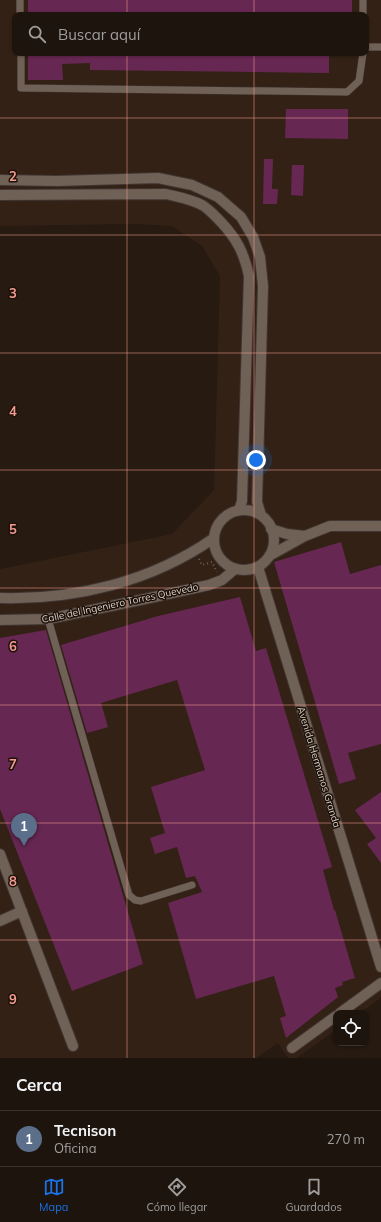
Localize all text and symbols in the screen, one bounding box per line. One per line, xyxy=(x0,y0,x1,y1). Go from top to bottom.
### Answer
search box xyxy=(12,12,369,56)
icon: search xyxy=(26,23,48,45)
text: Buscar aquí xyxy=(58,25,140,44)
text: 2 xyxy=(9,168,17,184)
text: 3 xyxy=(9,285,17,301)
text: 4 xyxy=(9,403,17,419)
your location xyxy=(246,450,266,470)
text: 5 xyxy=(9,521,17,537)
street label: Calle del Ingeniero Torres Quevedo xyxy=(40,580,200,626)
text: 6 xyxy=(9,638,17,654)
street label: Avenida Hermanos Granda xyxy=(294,705,344,829)
text: 7 xyxy=(9,756,17,772)
pin: 1 xyxy=(11,813,37,846)
text: 8 xyxy=(9,873,17,889)
text: 9 xyxy=(9,991,17,1007)
map controls xyxy=(333,1010,369,1046)
button: locate xyxy=(333,1010,369,1046)
text: Cerca xyxy=(16,1074,62,1095)
text: Tecnison xyxy=(54,1121,116,1140)
text: 1 xyxy=(25,1131,33,1147)
text: 270 m xyxy=(327,1131,365,1147)
text: Oficina xyxy=(54,1140,96,1156)
tab: Mapa xyxy=(39,1176,68,1214)
tab: Cómo llegar xyxy=(147,1176,207,1214)
tab: Guardados xyxy=(285,1176,342,1214)

